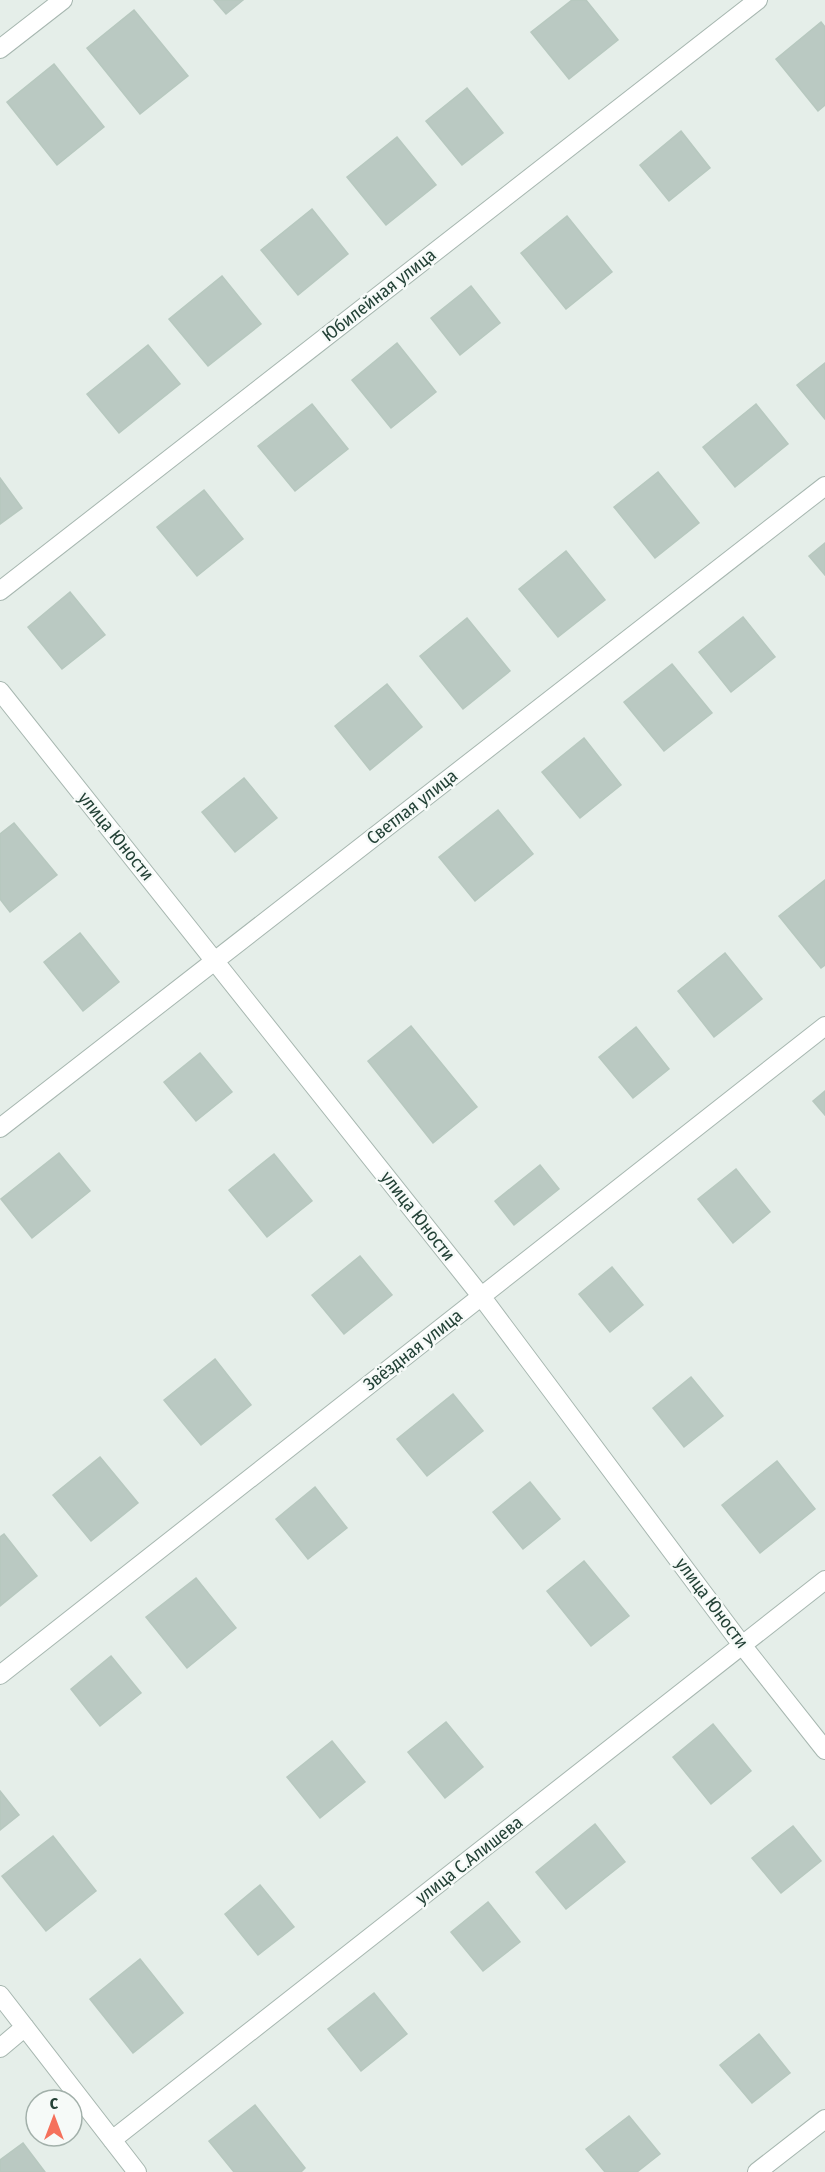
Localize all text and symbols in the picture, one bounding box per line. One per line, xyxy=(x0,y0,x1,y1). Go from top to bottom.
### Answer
street label: Юбилейная улица xyxy=(318,244,440,346)
street label: Светлая улица xyxy=(362,765,462,849)
street label: улица Юности xyxy=(74,787,158,885)
street label: улица Юности xyxy=(376,1167,460,1265)
street label: Звёздная улица xyxy=(359,1304,467,1395)
street label: улица Юности xyxy=(671,1553,753,1653)
street label: улица С.Алишева xyxy=(411,1811,527,1909)
north arrow xyxy=(24,2088,84,2148)
text: С xyxy=(50,2094,59,2113)

